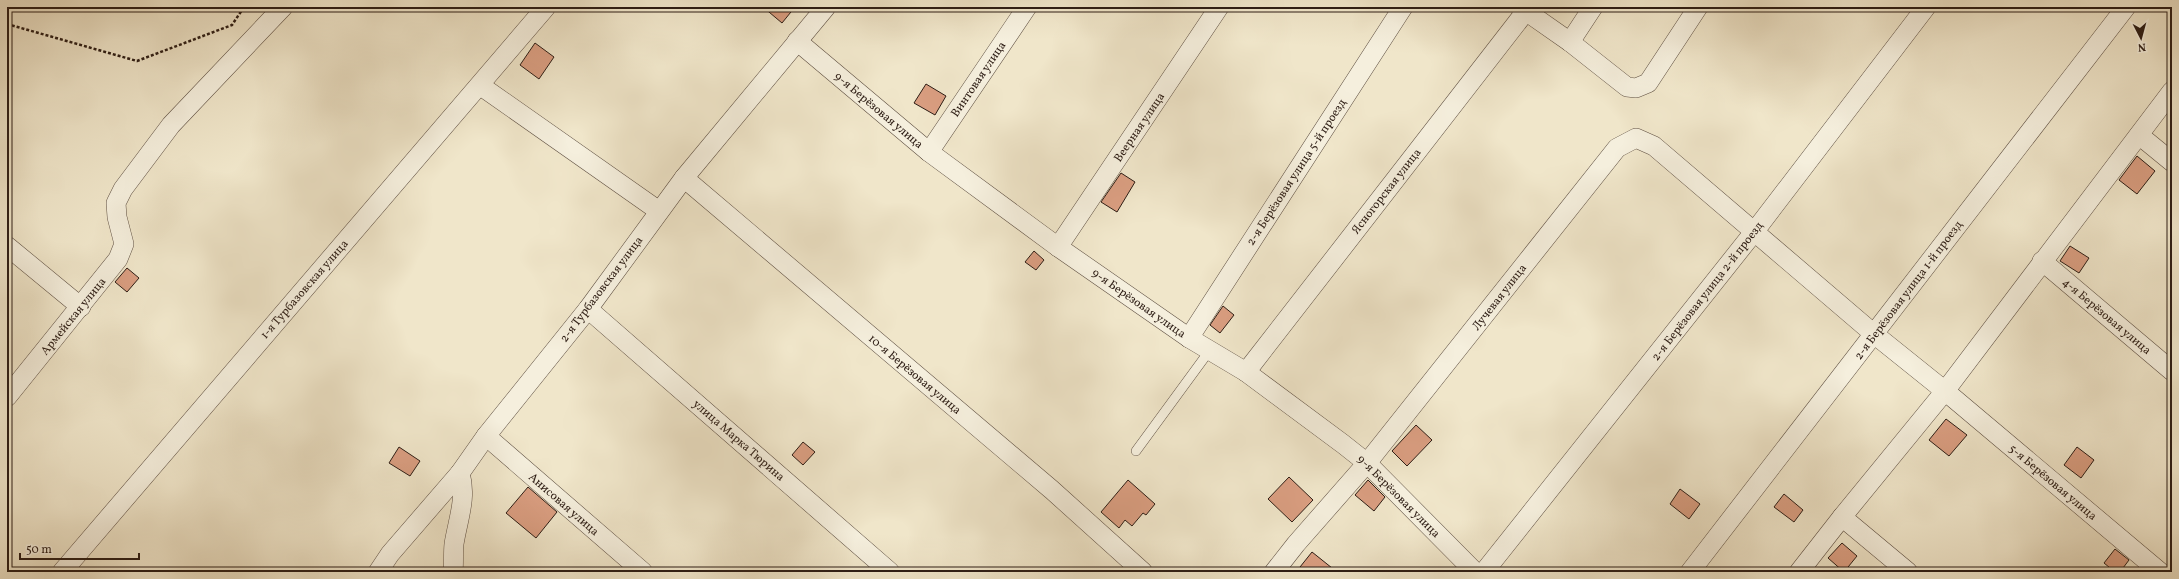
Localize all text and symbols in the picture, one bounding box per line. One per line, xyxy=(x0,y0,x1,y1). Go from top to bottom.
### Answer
north arrow xyxy=(2121,18,2161,58)
street label: Винтовая улица xyxy=(948,39,1010,121)
text: N xyxy=(2137,39,2147,54)
street label: 9-я Берёзовая улица xyxy=(831,69,926,153)
street label: Веерная улица xyxy=(1111,90,1169,165)
street label: 2-я Берёзовая улица 5-й проезд xyxy=(1243,96,1350,249)
street label: Ясногорская улица xyxy=(1348,145,1425,238)
street label: 2-я Берёзовая улица 1-й проезд xyxy=(1851,218,1967,363)
street label: 2-я Берёзовая улица 2-й проезд xyxy=(1648,219,1767,365)
street label: 2-я Турбазовская улица xyxy=(557,233,647,346)
street label: 1-я Турбазовская улица xyxy=(257,237,352,343)
street label: Лучевая улица xyxy=(1469,261,1531,334)
street label: 9-я Берёзовая улица xyxy=(1088,265,1189,342)
street label: Армейская улица xyxy=(37,274,110,359)
street label: 4-я Берёзовая улица xyxy=(2059,275,2154,359)
street label: 10-я Берёзовая улица xyxy=(864,331,964,418)
street label: улица Марка Тюрина xyxy=(689,396,788,485)
street label: 5-я Берёзовая улица xyxy=(2005,441,2100,524)
street label: 9-я Берёзовая улица xyxy=(1353,452,1443,542)
street label: Анисовая улица xyxy=(525,470,602,540)
scale bar xyxy=(20,535,139,561)
text: 50 m xyxy=(26,542,52,558)

